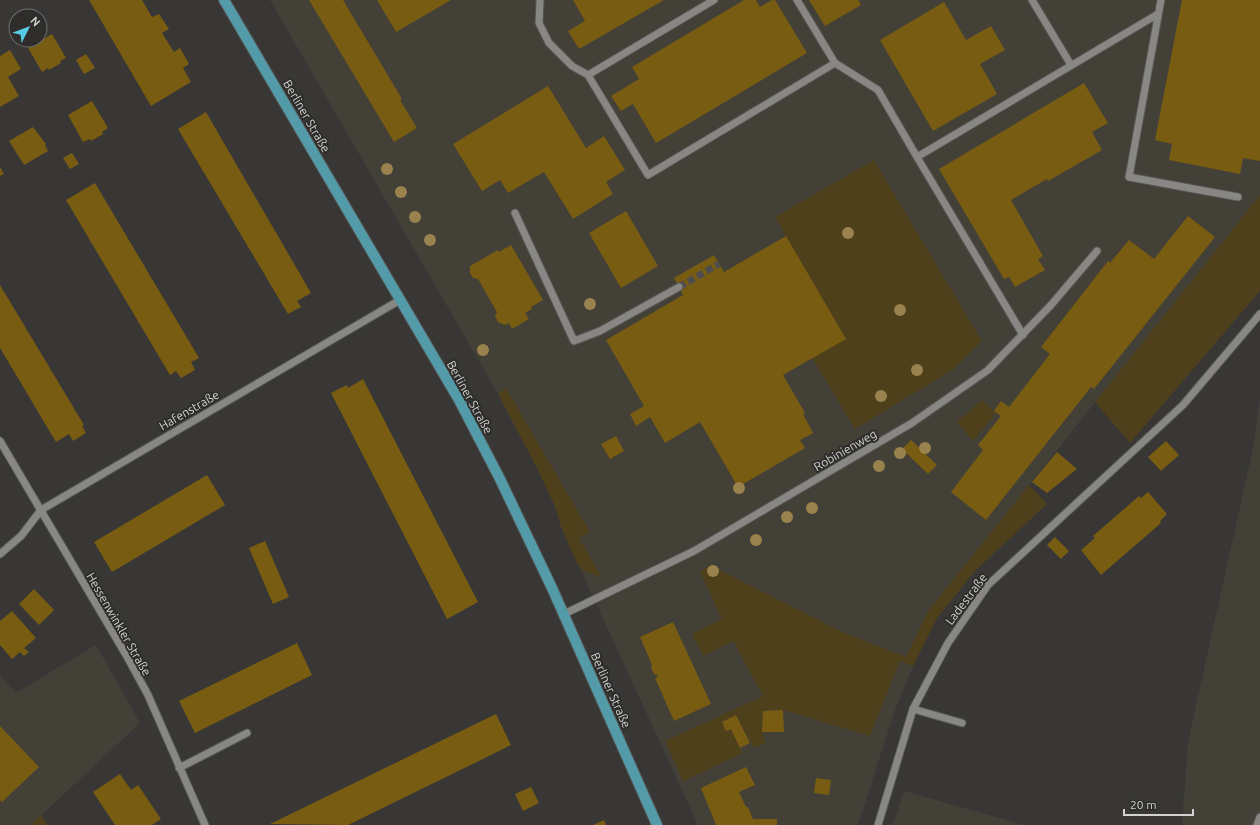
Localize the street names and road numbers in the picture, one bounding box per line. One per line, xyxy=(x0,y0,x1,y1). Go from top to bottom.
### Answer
street label: Berliner Straße xyxy=(281,78,333,154)
street label: Berliner Straße xyxy=(445,358,495,436)
street label: Hafenstraße xyxy=(157,388,221,432)
street label: Robinienweg xyxy=(811,427,879,473)
street label: Hessenwinkler Straße xyxy=(84,570,154,678)
street label: Ladestraße xyxy=(943,571,989,627)
street label: Berliner Straße xyxy=(589,650,633,730)

